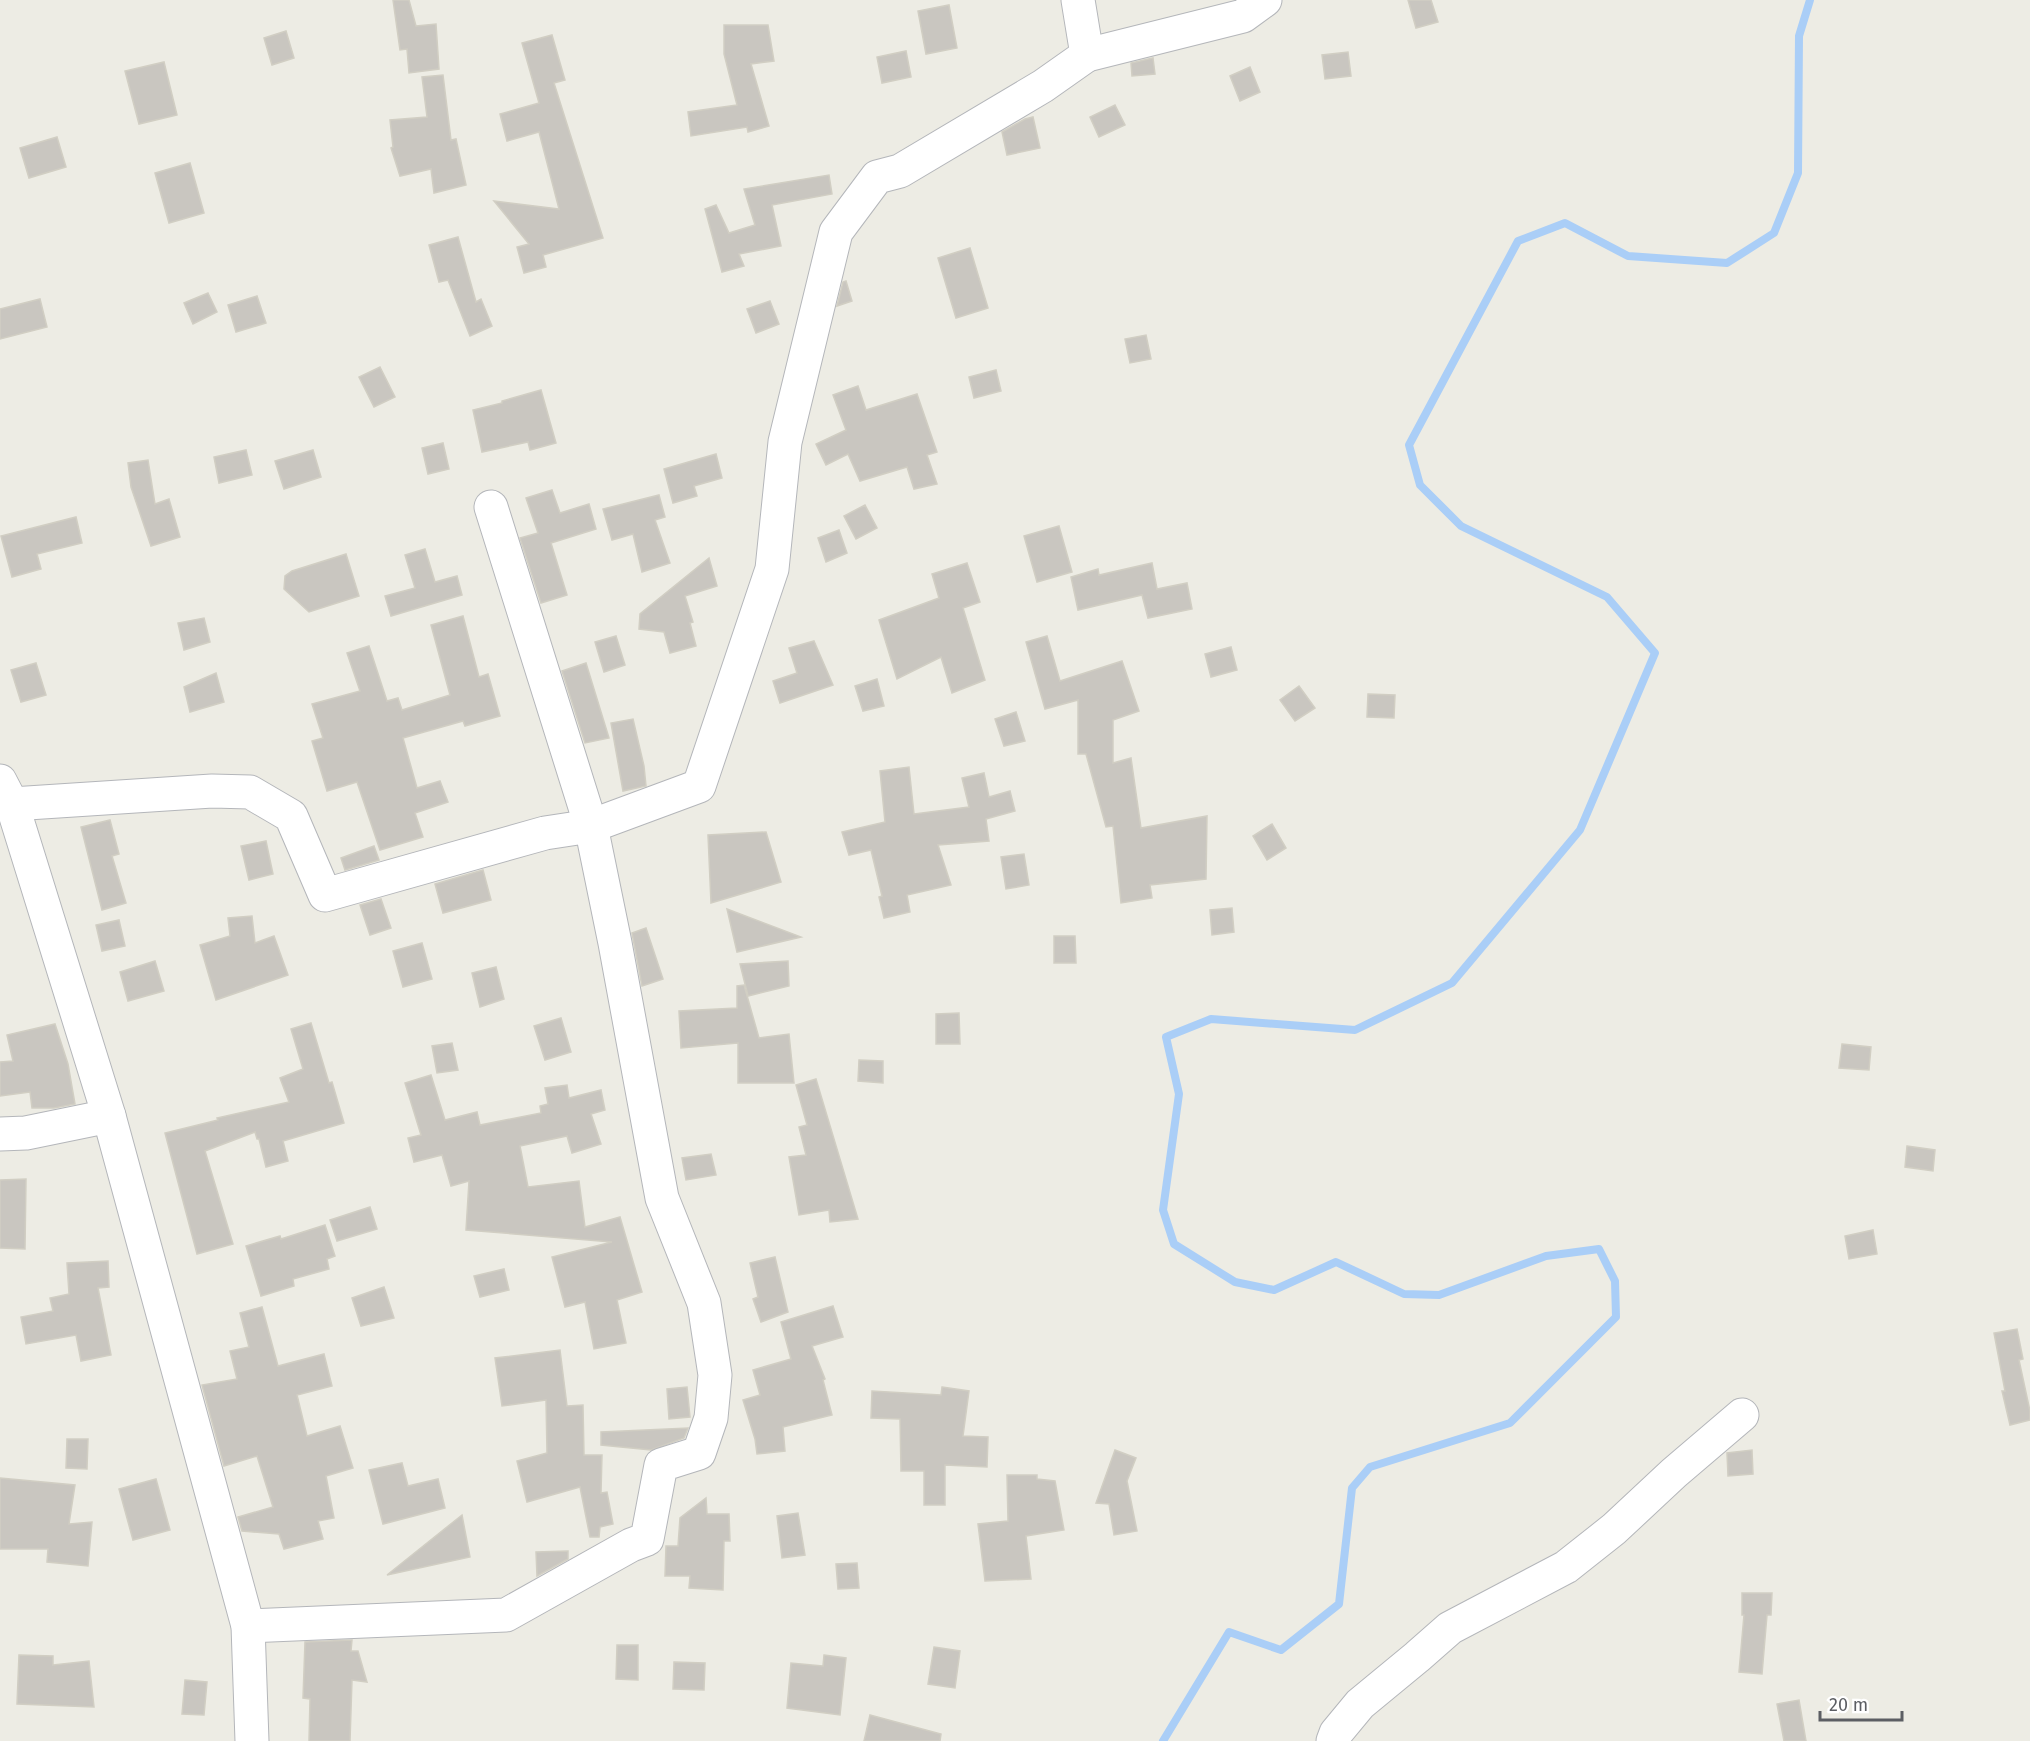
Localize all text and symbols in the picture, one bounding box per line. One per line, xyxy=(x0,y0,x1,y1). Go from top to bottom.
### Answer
scale bar xyxy=(1820,1684,1902,1722)
text: 20 m xyxy=(1829,1694,1868,1716)

